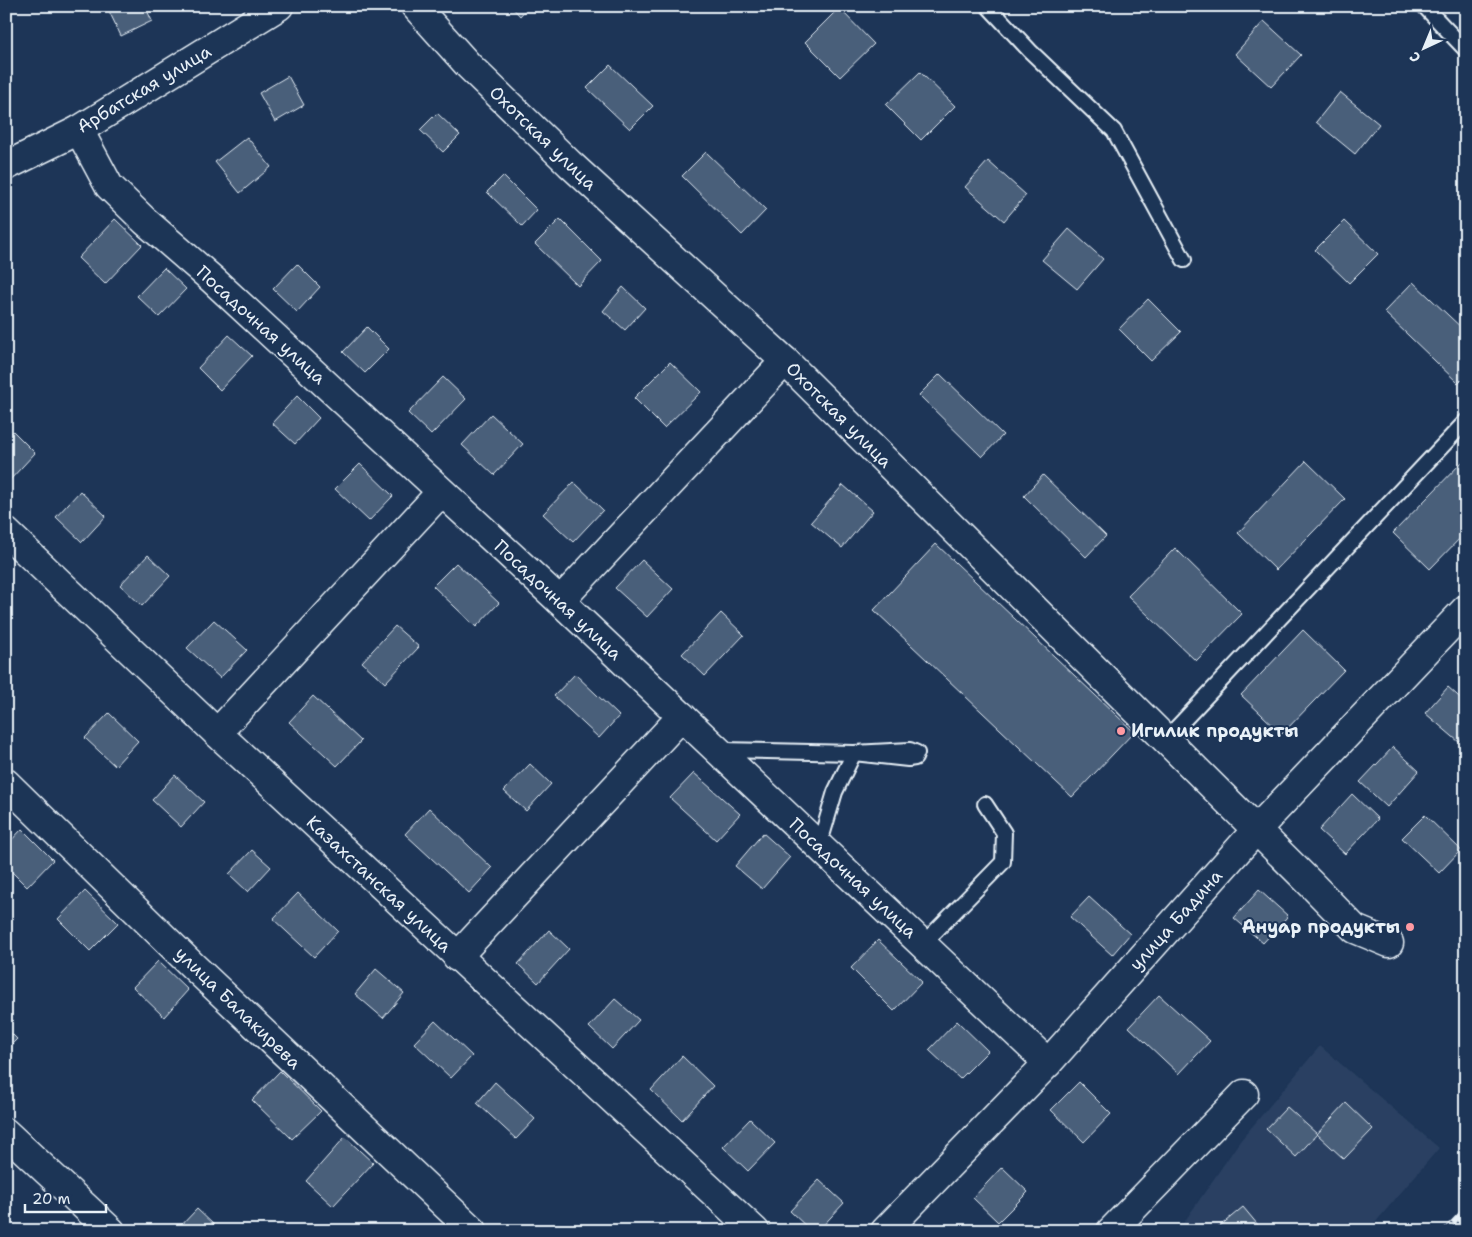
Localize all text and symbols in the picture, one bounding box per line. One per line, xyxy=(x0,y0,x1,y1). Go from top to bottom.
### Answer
north arrow xyxy=(1400,22,1450,72)
street label: Арбатская улица xyxy=(72,39,216,139)
text: С xyxy=(1406,48,1424,67)
street label: Охотская улица xyxy=(484,80,602,196)
street label: Посадочная улица xyxy=(191,260,331,390)
street label: Охотская улица xyxy=(781,357,897,473)
street label: Посадочная улица xyxy=(489,534,627,666)
place label: Игилик продукты xyxy=(1131,719,1299,743)
marker: Игилик продукты xyxy=(1115,725,1127,737)
street label: Казахстанская улица xyxy=(301,810,457,958)
street label: Посадочная улица xyxy=(784,812,922,944)
street label: улица Бадина xyxy=(1124,864,1228,976)
place label: Ануар продукты xyxy=(1242,915,1400,939)
marker: Ануар продукты xyxy=(1404,921,1416,933)
street label: улица Балакирева xyxy=(170,942,306,1074)
scale bar xyxy=(25,1182,106,1214)
text: 20 m xyxy=(32,1189,71,1209)

